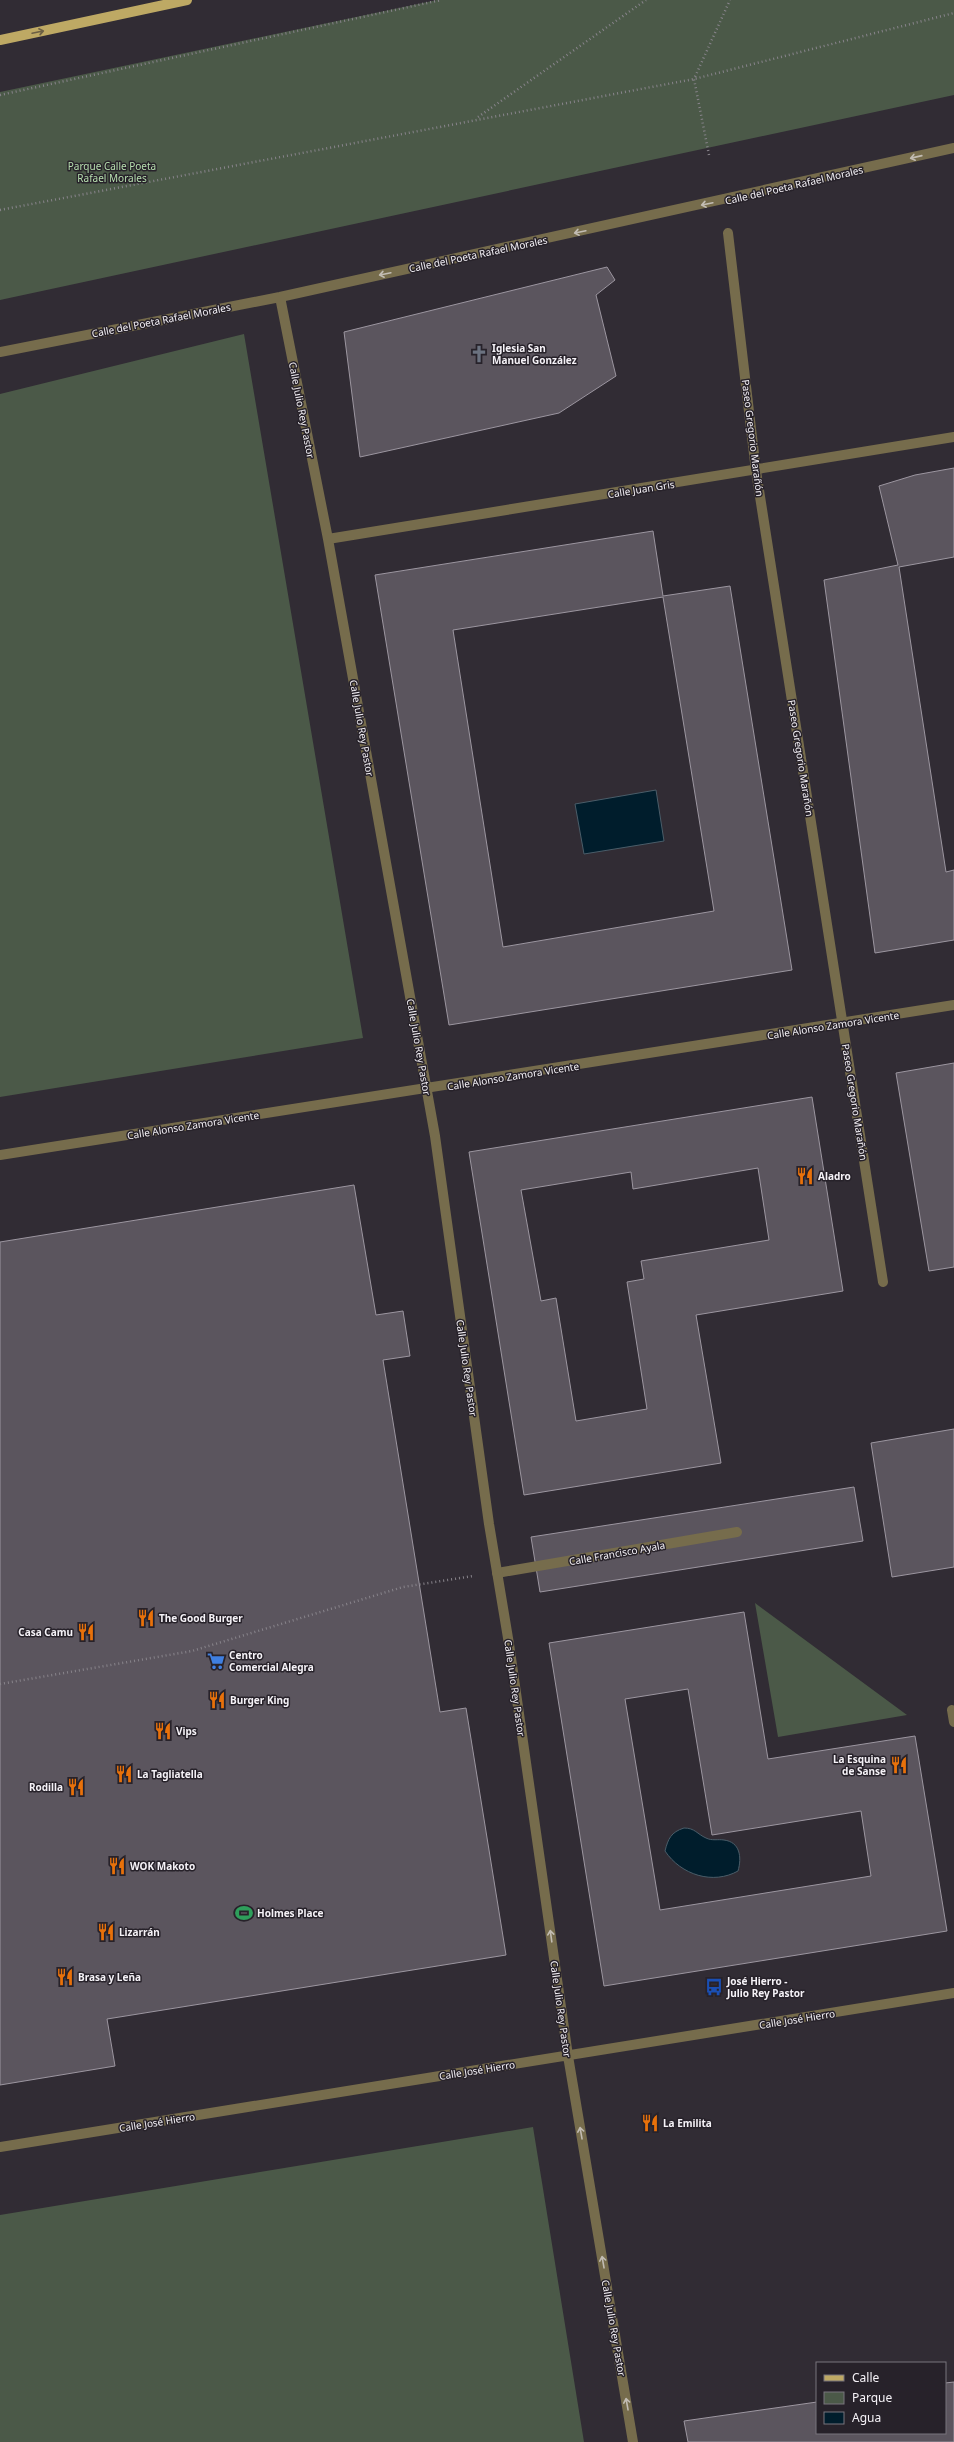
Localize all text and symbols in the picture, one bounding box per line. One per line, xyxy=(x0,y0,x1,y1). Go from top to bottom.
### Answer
one-way arrow xyxy=(31,28,44,36)
one-way arrow xyxy=(910,153,923,161)
park label: Parque Calle Poeta Rafael Morales xyxy=(68,159,156,185)
street label: Calle del Poeta Rafael Morales xyxy=(724,162,865,208)
one-way arrow xyxy=(701,201,714,209)
one-way arrow xyxy=(574,228,587,236)
street label: Calle del Poeta Rafael Morales xyxy=(407,232,549,276)
one-way arrow xyxy=(379,271,392,279)
street label: Calle del Poeta Rafael Morales xyxy=(90,300,232,340)
place label: Iglesia San Manuel González xyxy=(492,341,577,367)
church icon: Iglesia San Manuel González xyxy=(469,344,489,364)
street label: Calle Julio Rey Pastor xyxy=(286,361,318,459)
street label: Paseo Gregorio Marañón xyxy=(739,379,767,497)
street label: Calle Juan Gris xyxy=(607,477,676,501)
street label: Calle Julio Rey Pastor xyxy=(347,679,377,777)
street label: Paseo Gregorio Marañón xyxy=(785,699,817,817)
street label: Calle Julio Rey Pastor xyxy=(404,998,434,1096)
street label: Calle Alonso Zamora Vicente xyxy=(766,1008,900,1042)
street label: Paseo Gregorio Marañón xyxy=(839,1043,871,1161)
street label: Calle Alonso Zamora Vicente xyxy=(446,1059,580,1093)
street label: Calle Alonso Zamora Vicente xyxy=(126,1108,260,1142)
restaurant icon: Aladro xyxy=(795,1166,815,1186)
place label: Aladro xyxy=(818,1169,851,1183)
street label: Calle Julio Rey Pastor xyxy=(453,1319,481,1417)
street label: Calle Francisco Ayala xyxy=(568,1538,666,1568)
restaurant icon: The Good Burger xyxy=(136,1608,156,1628)
place label: The Good Burger xyxy=(159,1611,243,1625)
restaurant icon: Casa Camu xyxy=(76,1622,96,1642)
place label: Casa Camu xyxy=(18,1625,73,1639)
street label: Calle Julio Rey Pastor xyxy=(501,1639,529,1737)
place label: Centro Comercial Alegra xyxy=(229,1648,314,1674)
supermarket icon: Centro Comercial Alegra xyxy=(206,1651,226,1671)
restaurant icon: Burger King xyxy=(207,1690,227,1710)
place label: Burger King xyxy=(230,1693,289,1707)
restaurant icon: Vips xyxy=(153,1721,173,1741)
place label: Vips xyxy=(176,1724,197,1738)
place label: La Esquina de Sanse xyxy=(833,1752,886,1778)
restaurant icon: La Esquina de Sanse xyxy=(889,1755,909,1775)
restaurant icon: La Tagliatella xyxy=(114,1764,134,1784)
place label: La Tagliatella xyxy=(137,1767,203,1781)
restaurant icon: Rodilla xyxy=(66,1777,86,1797)
place label: Rodilla xyxy=(29,1780,63,1794)
restaurant icon: WOK Makoto xyxy=(107,1856,127,1876)
place label: WOK Makoto xyxy=(130,1859,195,1873)
sports icon: Holmes Place xyxy=(234,1903,254,1923)
place label: Holmes Place xyxy=(257,1906,324,1920)
restaurant icon: Lizarrán xyxy=(96,1922,116,1942)
place label: Lizarrán xyxy=(119,1925,160,1939)
one-way arrow xyxy=(547,1930,555,1943)
street label: Calle Julio Rey Pastor xyxy=(547,1960,575,2058)
restaurant icon: Brasa y Leña xyxy=(55,1967,75,1987)
place label: Brasa y Leña xyxy=(78,1970,141,1984)
place label: José Hierro - Julio Rey Pastor xyxy=(726,1974,805,2000)
bus stop icon: José Hierro - Julio Rey Pastor xyxy=(704,1977,724,1997)
street label: Calle José Hierro xyxy=(758,2006,836,2032)
street label: Calle José Hierro xyxy=(438,2057,516,2083)
street label: Calle José Hierro xyxy=(118,2109,196,2135)
restaurant icon: La Emilita xyxy=(640,2113,660,2133)
place label: La Emilita xyxy=(663,2116,712,2130)
one-way arrow xyxy=(577,2127,585,2140)
one-way arrow xyxy=(598,2256,606,2269)
street label: Calle Julio Rey Pastor xyxy=(599,2279,629,2377)
legend xyxy=(816,2362,946,2434)
text: Calle xyxy=(852,2369,880,2386)
text: Parque xyxy=(852,2389,893,2406)
one-way arrow xyxy=(623,2397,631,2410)
text: Agua xyxy=(852,2409,881,2426)

